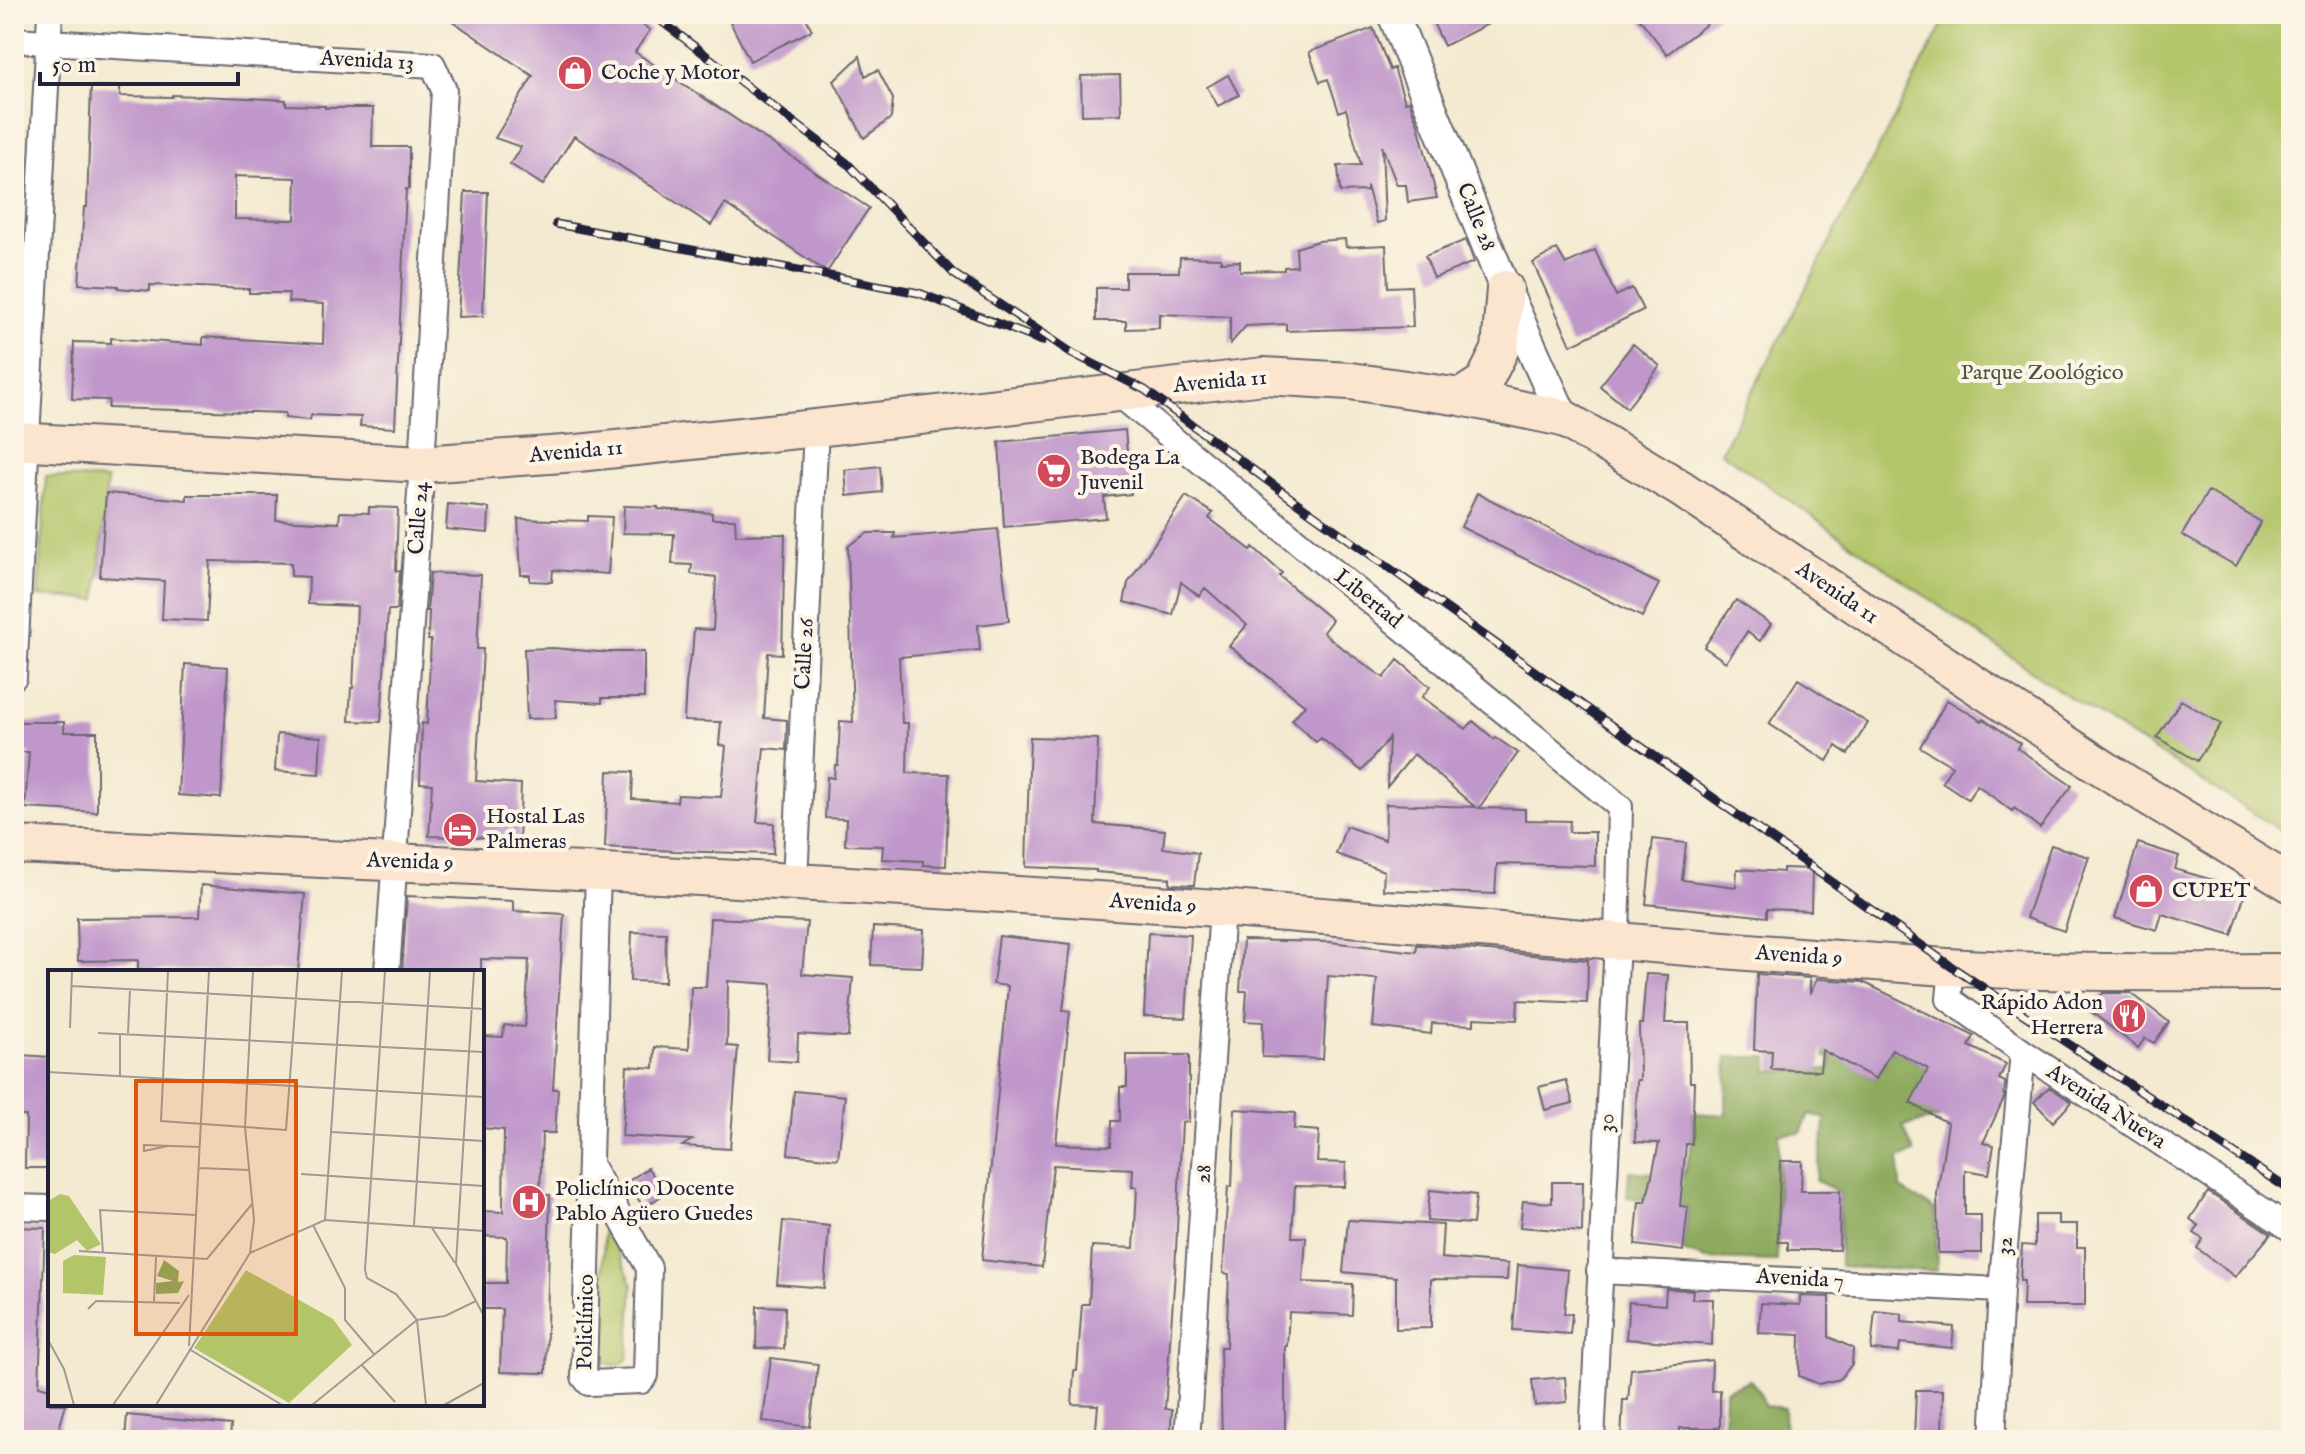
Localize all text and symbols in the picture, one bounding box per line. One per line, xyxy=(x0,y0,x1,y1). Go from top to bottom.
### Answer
scale bar xyxy=(40,36,238,86)
street label: Avenida 13 xyxy=(318,45,415,77)
text: 50 m xyxy=(52,50,96,81)
shop icon: Coche y Motor xyxy=(556,54,594,92)
place label: Coche y Motor xyxy=(601,59,740,87)
street label: Calle 28 xyxy=(1450,179,1502,255)
park label: Parque Zoológico xyxy=(1960,359,2124,387)
street label: Avenida 11 xyxy=(1171,364,1268,400)
street label: Avenida 11 xyxy=(527,434,624,470)
place label: Bodega La Juvenil xyxy=(1077,444,1180,497)
supermarket icon: Bodega La Juvenil xyxy=(1035,452,1073,490)
street label: Calle 24 xyxy=(402,480,436,555)
street label: Avenida 11 xyxy=(1789,555,1884,631)
street label: Libertad xyxy=(1328,563,1408,635)
street label: Calle 26 xyxy=(789,617,821,691)
place label: Hostal Las Palmeras xyxy=(486,803,585,856)
hotel icon: Hostal Las Palmeras xyxy=(441,811,479,849)
street label: Avenida 9 xyxy=(365,846,454,878)
shop icon: CUPET xyxy=(2127,872,2165,910)
place label: CUPET xyxy=(2172,877,2250,905)
street label: Avenida 9 xyxy=(1107,887,1198,921)
street label: Avenida 9 xyxy=(1753,939,1844,973)
inset map xyxy=(48,970,484,1406)
place label: Rápido Adon Herrera xyxy=(1981,989,2103,1042)
restaurant icon: Rápido Adon Herrera xyxy=(2110,997,2148,1035)
street label: Avenida Nueva xyxy=(2040,1057,2171,1156)
street label: 30 xyxy=(1593,1113,1621,1133)
street label: 28 xyxy=(1189,1164,1219,1184)
place label: Policlínico Docente Pablo Agüero Guedes xyxy=(555,1175,753,1228)
hospital icon: Policlínico Docente Pablo Agüero Guedes xyxy=(510,1183,548,1221)
street label: 32 xyxy=(1990,1236,2020,1256)
street label: Avenida 7 xyxy=(1754,1263,1845,1295)
street label: Policlínico xyxy=(571,1274,601,1370)

